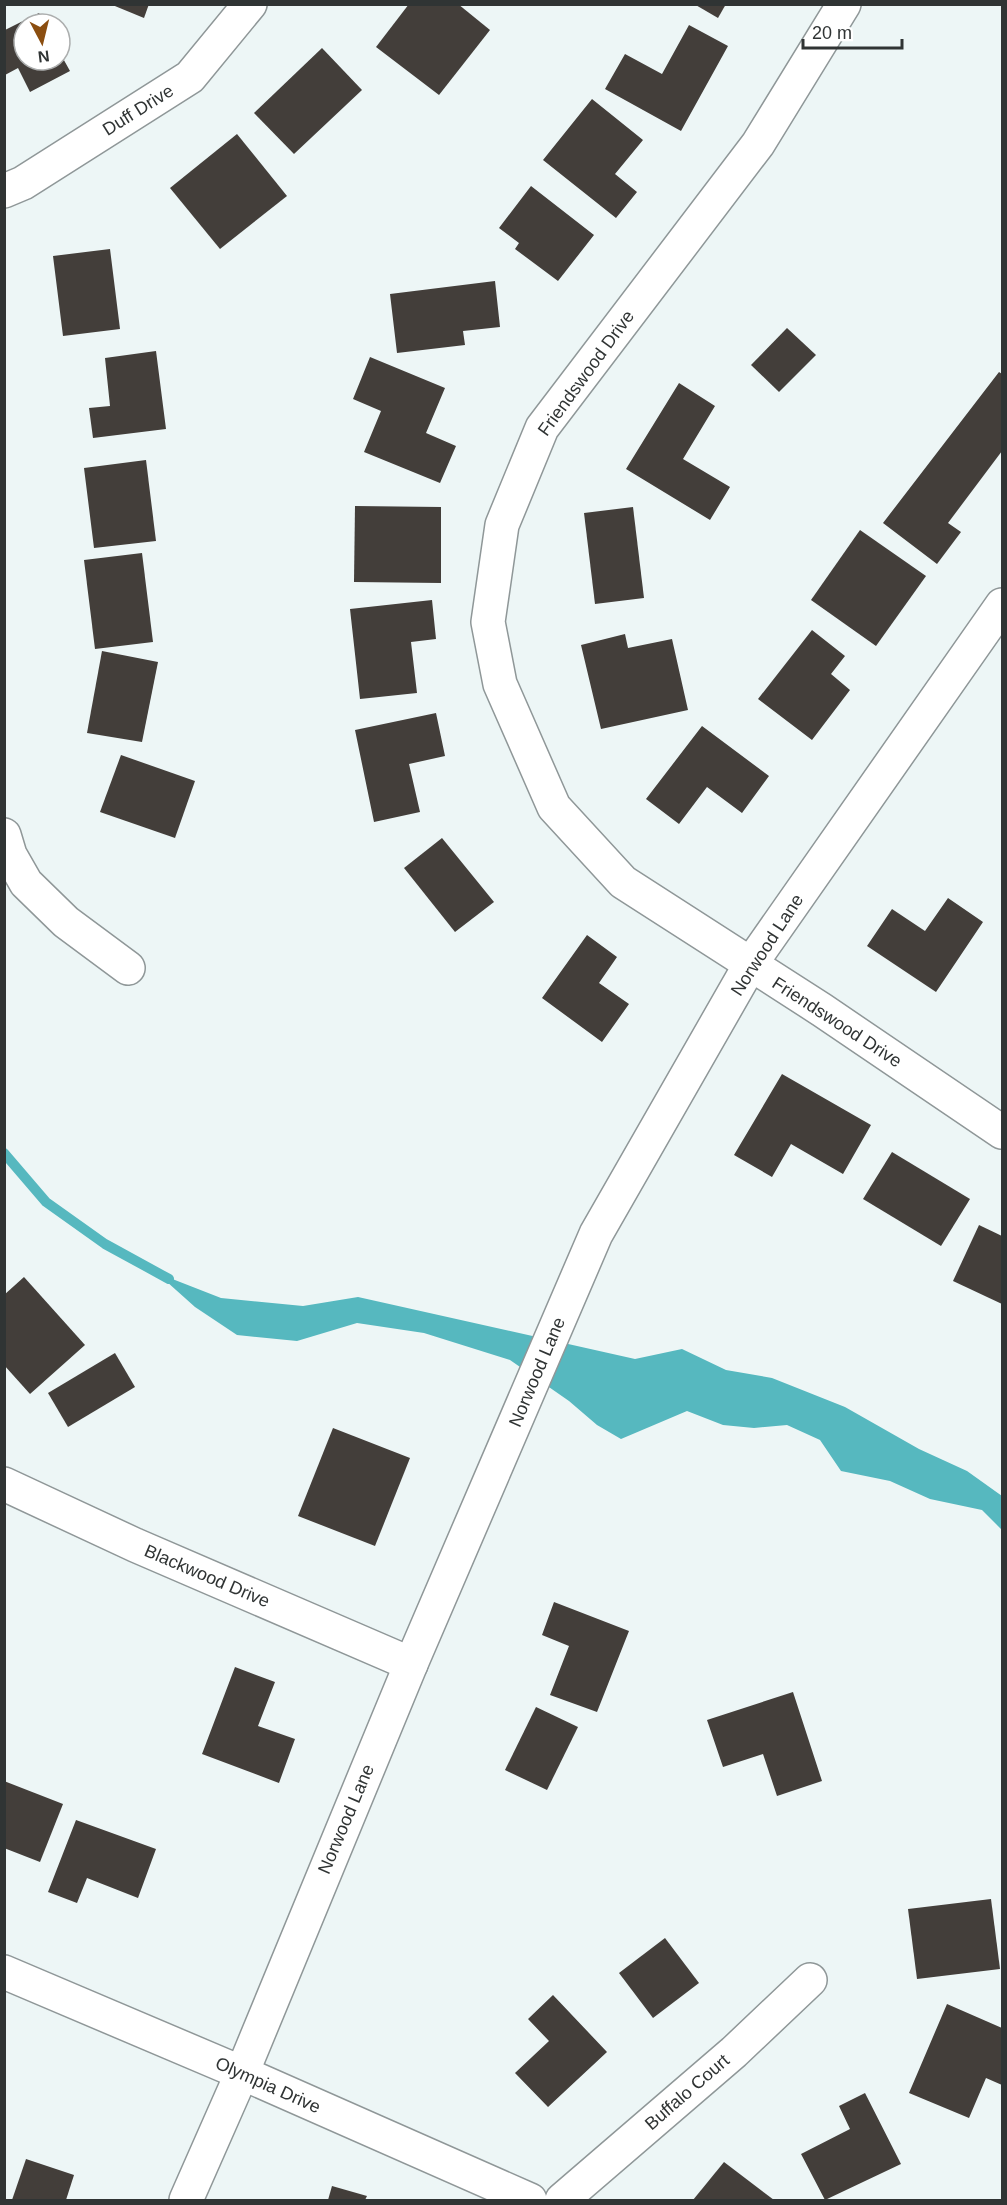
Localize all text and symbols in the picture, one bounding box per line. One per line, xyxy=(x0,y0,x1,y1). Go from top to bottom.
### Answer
north arrow xyxy=(12,12,72,72)
scale bar xyxy=(803,12,902,50)
text: 20 m xyxy=(812,23,852,43)
text: N xyxy=(37,47,51,66)
street label: Duff Drive xyxy=(99,80,177,140)
street label: Friendswood Drive xyxy=(534,306,638,440)
street label: Norwood Lane xyxy=(727,890,807,1000)
street label: Friendswood Drive xyxy=(769,973,905,1071)
street label: Norwood Lane xyxy=(505,1314,569,1430)
street label: Blackwood Drive xyxy=(141,1541,273,1611)
street label: Norwood Lane xyxy=(314,1761,378,1877)
street label: Buffalo Court xyxy=(641,2050,733,2134)
street label: Olympia Drive xyxy=(212,2053,324,2117)

